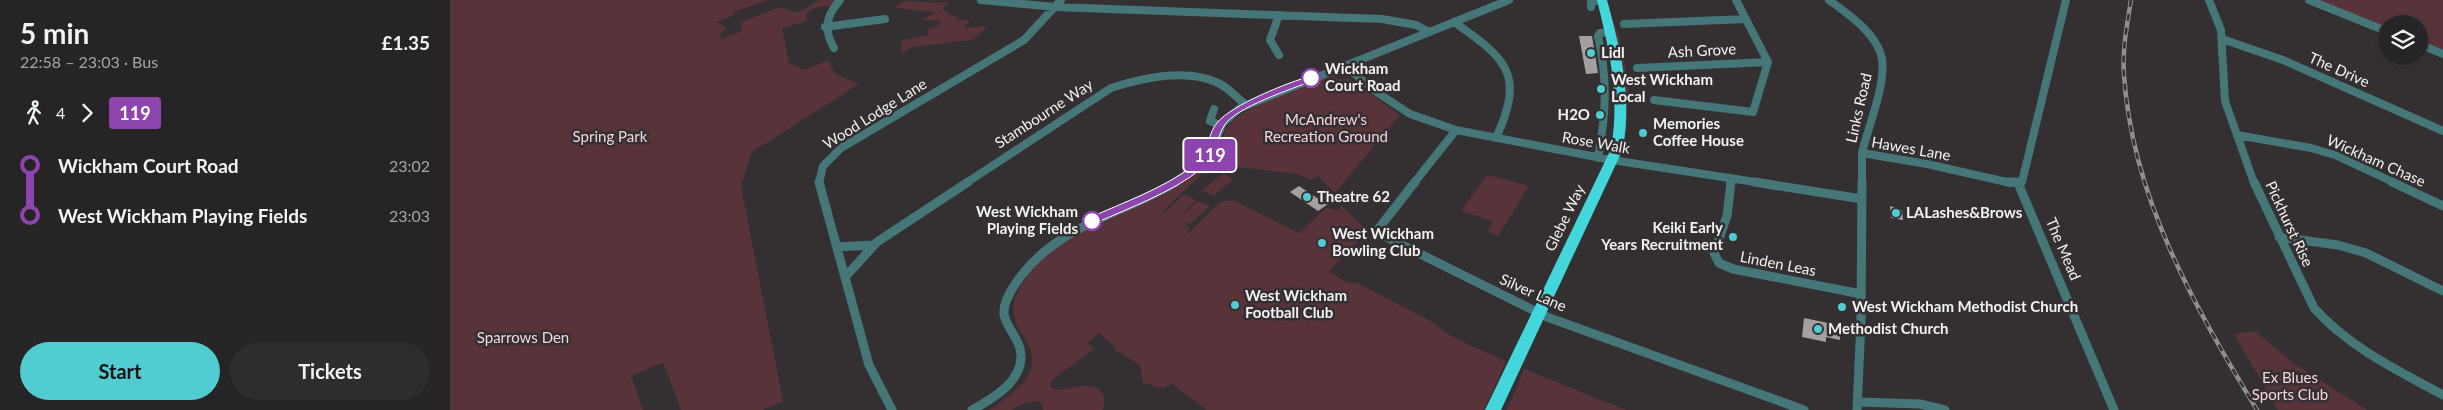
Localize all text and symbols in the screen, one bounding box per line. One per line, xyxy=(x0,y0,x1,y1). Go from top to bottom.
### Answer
map controls xyxy=(2378,15,2428,65)
button: layers xyxy=(2378,15,2428,65)
text: 5 min xyxy=(20,16,89,50)
text: £1.35 xyxy=(381,31,430,54)
street label: Ash Grove xyxy=(1667,39,1737,61)
place label: Lidl xyxy=(1601,43,1625,61)
marker: Lidl xyxy=(1585,47,1597,59)
street label: The Drive xyxy=(2306,48,2373,90)
text: 22:58 – 23:03 · Bus xyxy=(20,52,158,71)
place label: Wickham Court Road xyxy=(1325,59,1401,94)
marker: Wickham Court Road xyxy=(1301,68,1321,88)
place label: West Wickham Local xyxy=(1611,70,1713,105)
street label: Links Road xyxy=(1841,71,1875,144)
street label: Wood Lodge Lane xyxy=(819,74,930,152)
street label: Stambourne Way xyxy=(991,75,1096,152)
marker: West Wickham Local xyxy=(1595,83,1607,95)
icon: walk xyxy=(20,99,48,127)
icon: forward xyxy=(73,99,101,127)
text: 119 xyxy=(119,102,151,124)
text: 4 xyxy=(56,103,65,122)
place label: H2O xyxy=(1558,105,1590,123)
marker: H2O xyxy=(1594,109,1606,121)
park label: McAndrew's Recreation Ground xyxy=(1264,110,1388,145)
place label: Memories Coffee House xyxy=(1653,114,1744,149)
park label: Spring Park xyxy=(573,127,648,145)
street label: Rose Walk xyxy=(1561,127,1632,157)
marker: Memories Coffee House xyxy=(1637,127,1649,139)
street label: Wickham Chase xyxy=(2324,130,2429,190)
street label: Hawes Lane xyxy=(1870,132,1952,164)
line badge: 119 xyxy=(1181,139,1239,171)
text: 119 xyxy=(1194,144,1226,166)
text: Wickham Court Road xyxy=(58,154,239,177)
text: 23:02 xyxy=(389,156,430,175)
street label: Pickhurst Rise xyxy=(2262,178,2318,269)
street label: Glebe Way xyxy=(1540,181,1588,254)
place label: Theatre 62 xyxy=(1317,187,1390,205)
marker: Theatre 62 xyxy=(1301,191,1313,203)
place label: West Wickham Playing Fields xyxy=(976,202,1078,237)
place label: LALashes&Brows xyxy=(1906,203,2023,221)
text: West Wickham Playing Fields xyxy=(58,204,307,227)
text: 23:03 xyxy=(389,206,430,225)
marker: LALashes&Brows xyxy=(1890,207,1902,219)
marker: West Wickham Playing Fields xyxy=(1082,211,1102,231)
street label: The Mead xyxy=(2043,215,2085,283)
place label: Keiki Early Years Recruitment xyxy=(1600,218,1723,253)
place label: West Wickham Bowling Club xyxy=(1332,224,1434,259)
marker: Keiki Early Years Recruitment xyxy=(1727,231,1739,243)
marker: West Wickham Bowling Club xyxy=(1316,237,1328,249)
street label: Linden Leas xyxy=(1739,247,1818,279)
street label: Silver Lane xyxy=(1497,269,1570,315)
place label: West Wickham Football Club xyxy=(1245,286,1347,321)
place label: West Wickham Methodist Church xyxy=(1852,297,2078,315)
marker: West Wickham Football Club xyxy=(1229,299,1241,311)
marker: West Wickham Methodist Church xyxy=(1836,301,1848,313)
place label: Methodist Church xyxy=(1828,319,1949,337)
marker: Methodist Church xyxy=(1812,323,1824,335)
park label: Sparrows Den xyxy=(477,328,569,346)
button: Start xyxy=(20,342,220,400)
button: Tickets xyxy=(230,342,430,400)
park label: Ex Blues Sports Club xyxy=(2252,368,2328,403)

